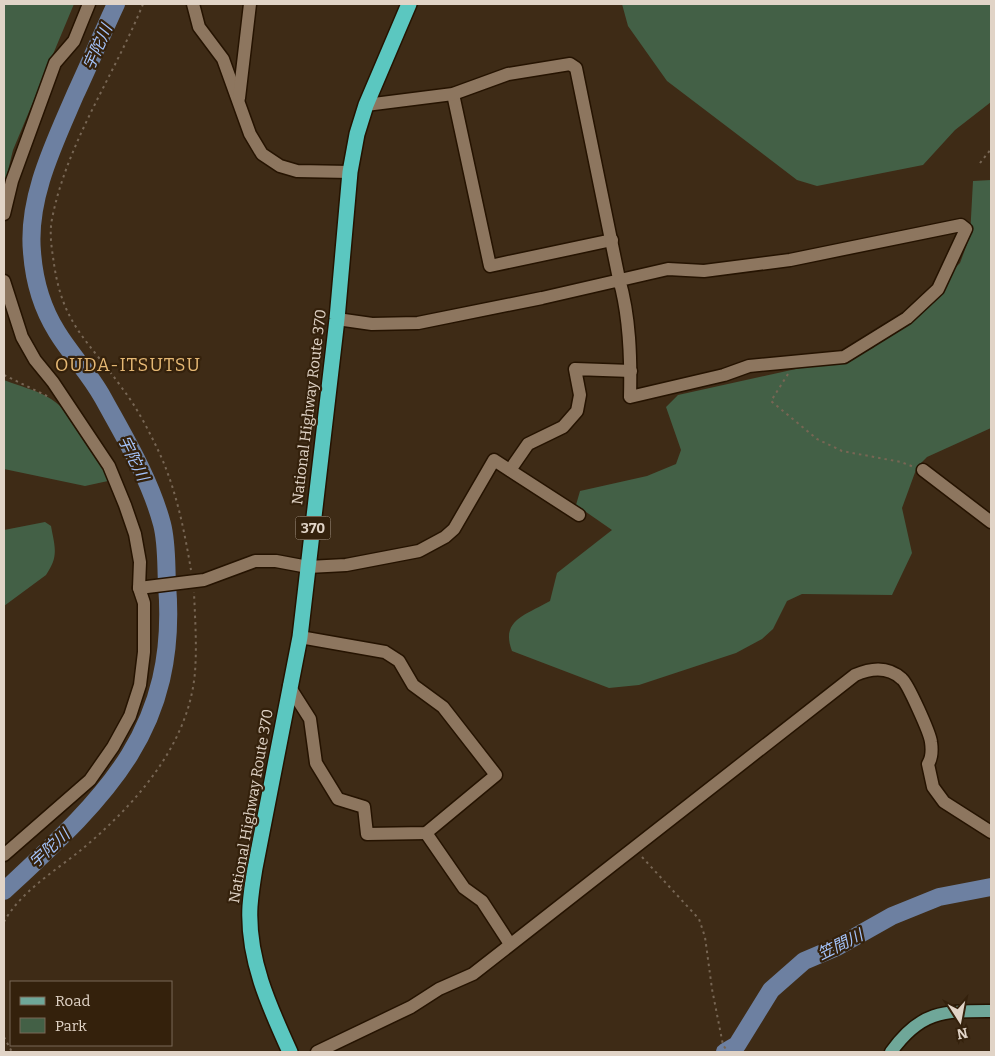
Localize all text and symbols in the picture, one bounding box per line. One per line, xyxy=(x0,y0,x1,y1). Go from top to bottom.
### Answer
water label: 宇陀川 xyxy=(79,20,117,73)
street label: National Highway Route 370 xyxy=(288,308,330,506)
district label: OUDA-ITSUTSU xyxy=(55,354,201,376)
water label: 宇陀川 xyxy=(114,432,153,486)
road number: 370 xyxy=(296,516,330,540)
street label: National Highway Route 370 xyxy=(225,708,277,904)
water label: 宇陀川 xyxy=(25,824,75,872)
water label: 笠間川 xyxy=(814,925,868,964)
legend xyxy=(10,981,172,1046)
text: Road xyxy=(55,992,90,1010)
north arrow xyxy=(935,996,985,1046)
text: Park xyxy=(55,1017,87,1035)
text: N xyxy=(955,1024,969,1043)

